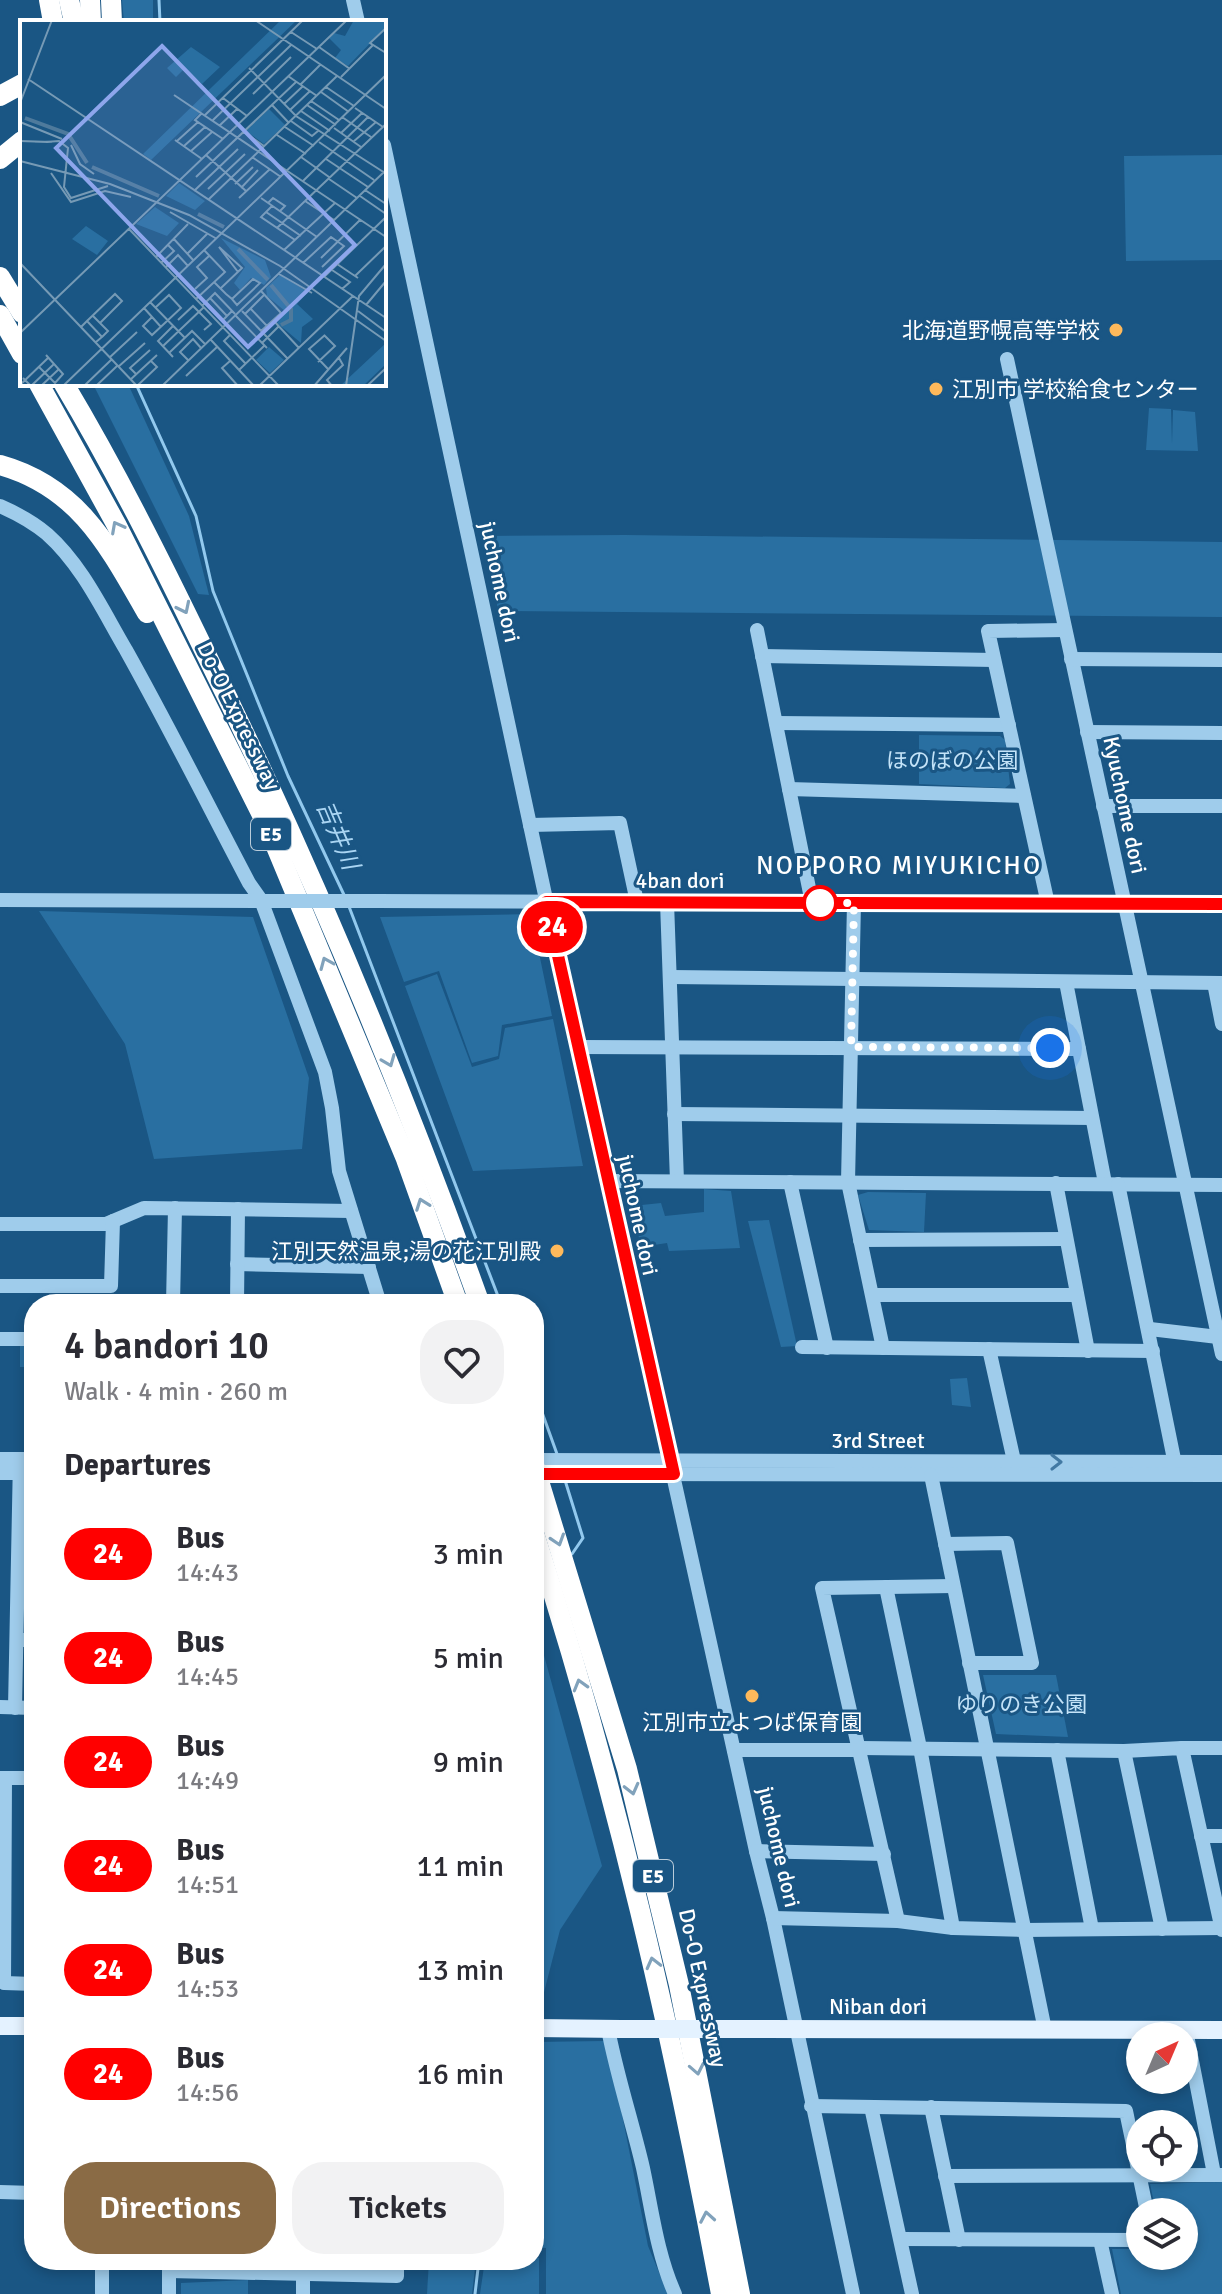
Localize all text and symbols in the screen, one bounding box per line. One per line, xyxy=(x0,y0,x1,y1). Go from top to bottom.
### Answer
inset map xyxy=(20,20,386,386)
place label: 北海道野幌高等学校 xyxy=(902,317,1100,344)
marker: 北海道野幌高等学校 xyxy=(1107,321,1125,339)
place label: 江別市 学校給食センター xyxy=(952,376,1199,403)
marker: 江別市 学校給食センター xyxy=(927,380,945,398)
street label: juchome dori xyxy=(474,519,526,645)
one-way arrow xyxy=(112,520,127,535)
one-way arrow xyxy=(174,600,190,615)
street label: Do-O Expressway xyxy=(191,637,287,795)
street label: Kyuchome dori xyxy=(1097,734,1153,876)
park label: ほのぼの公園 xyxy=(886,747,1018,774)
water label: 吉井川 xyxy=(310,796,367,877)
road number: E5 xyxy=(251,818,291,850)
district label: NOPPORO MIYUKICHO xyxy=(756,850,1042,882)
street label: 4ban dori xyxy=(635,867,725,894)
unlabelled marker xyxy=(803,886,837,920)
line badge: 24 xyxy=(516,901,588,953)
text: 24 xyxy=(537,910,567,944)
one-way arrow xyxy=(320,957,336,971)
your location xyxy=(1030,1028,1070,1068)
one-way arrow xyxy=(379,1053,396,1067)
street label: juchome dori xyxy=(612,1152,664,1278)
one-way arrow xyxy=(416,1198,432,1212)
place label: 江別天然温泉;湯の花江別殿 xyxy=(271,1238,541,1265)
marker: 江別天然温泉;湯の花江別殿 xyxy=(548,1242,566,1260)
button: heart xyxy=(420,1320,504,1404)
text: 4 bandori 10 xyxy=(64,1322,269,1369)
text: Walk · 4 min · 260 m xyxy=(64,1376,288,1408)
street label: 3rd Street xyxy=(831,1427,925,1454)
text: Departures xyxy=(64,1447,211,1484)
one-way arrow xyxy=(1050,1453,1063,1471)
text: Bus xyxy=(176,1520,224,1557)
one-way arrow xyxy=(549,1532,565,1546)
text: 3 min xyxy=(433,1536,504,1573)
text: 24 xyxy=(93,1537,123,1571)
text: 14:43 xyxy=(176,1557,239,1589)
text: Bus xyxy=(176,1624,224,1661)
text: 5 min xyxy=(433,1640,504,1677)
text: 24 xyxy=(93,1641,123,1675)
text: 14:45 xyxy=(176,1661,239,1693)
one-way arrow xyxy=(573,1678,589,1692)
marker: 江別市立よつば保育園 xyxy=(743,1687,761,1705)
park label: ゆりのき公園 xyxy=(955,1691,1087,1718)
place label: 江別市立よつば保育園 xyxy=(642,1709,862,1736)
text: Bus xyxy=(176,1728,224,1765)
text: 9 min xyxy=(433,1744,504,1781)
text: 24 xyxy=(93,1745,123,1779)
text: 14:49 xyxy=(176,1765,239,1797)
one-way arrow xyxy=(622,1781,639,1795)
street label: juchome dori xyxy=(752,1784,806,1910)
text: Bus xyxy=(176,1832,224,1869)
text: 11 min xyxy=(417,1848,504,1885)
text: 24 xyxy=(93,1849,123,1883)
road number: E5 xyxy=(633,1860,673,1892)
text: 14:51 xyxy=(176,1869,239,1901)
street label: Do-O Expressway xyxy=(673,1906,733,2071)
text: Bus xyxy=(176,1936,224,1973)
text: 13 min xyxy=(417,1952,504,1989)
text: 24 xyxy=(93,1953,123,1987)
one-way arrow xyxy=(646,1956,663,1970)
text: 14:53 xyxy=(176,1973,239,2005)
street label: Niban dori xyxy=(829,1993,927,2020)
north arrow xyxy=(1126,2022,1198,2094)
map controls xyxy=(1126,2022,1198,2270)
text: Bus xyxy=(176,2040,224,2077)
text: 16 min xyxy=(417,2056,504,2093)
text: 24 xyxy=(93,2057,123,2091)
one-way arrow xyxy=(687,2063,704,2076)
text: 14:56 xyxy=(176,2077,239,2109)
button: locate xyxy=(1126,2110,1198,2182)
button: Directions xyxy=(64,2162,276,2254)
button: Tickets xyxy=(292,2162,504,2254)
button: layers xyxy=(1126,2198,1198,2270)
one-way arrow xyxy=(699,2211,716,2224)

